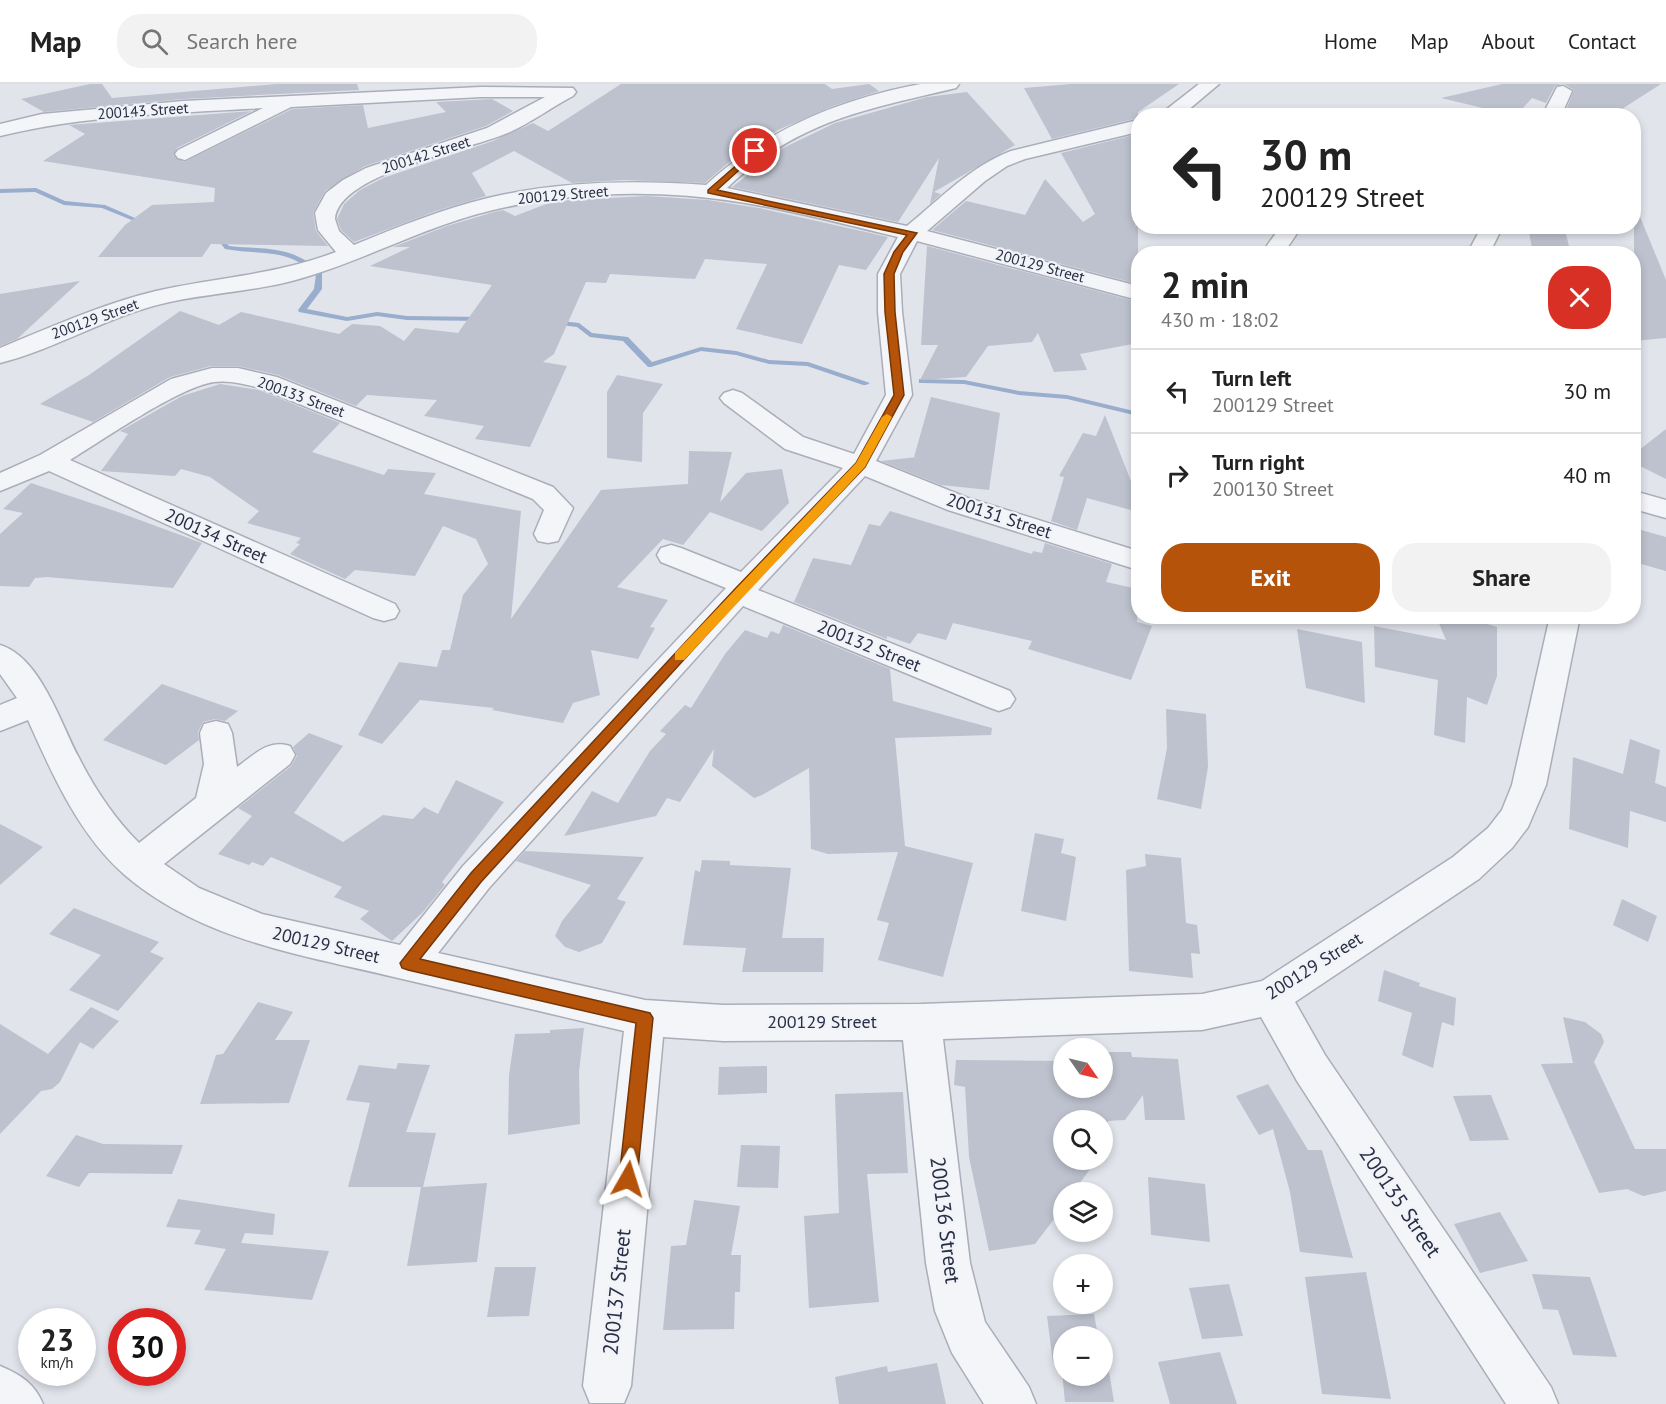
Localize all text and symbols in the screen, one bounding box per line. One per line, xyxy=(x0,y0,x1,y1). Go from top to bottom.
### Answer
search box xyxy=(117,14,537,68)
text: Map xyxy=(30,23,81,60)
icon: search xyxy=(138,25,171,58)
text: Search here xyxy=(186,27,297,55)
text: Home xyxy=(1324,28,1377,55)
text: Map xyxy=(1410,28,1449,55)
text: About xyxy=(1482,28,1535,55)
text: Contact xyxy=(1568,28,1636,55)
street label: 200143 Street xyxy=(97,98,189,123)
pin xyxy=(729,125,780,176)
text: 30 m xyxy=(1260,127,1352,182)
street label: 200142 Street xyxy=(379,131,472,178)
icon: left xyxy=(1161,132,1239,210)
icon: arrive xyxy=(738,134,771,167)
text: 200129 Street xyxy=(1260,180,1424,214)
street label: 200129 Street xyxy=(517,181,609,208)
street label: 200129 Street xyxy=(994,245,1087,287)
text: 2 min xyxy=(1161,261,1249,308)
button: close xyxy=(1548,266,1611,329)
street label: 200129 Street xyxy=(49,294,141,343)
text: 430 m · 18:02 xyxy=(1161,307,1279,333)
text: Turn left xyxy=(1212,364,1292,392)
street label: 200133 Street xyxy=(255,372,347,421)
icon: left xyxy=(1161,375,1194,408)
text: 30 m xyxy=(1563,377,1611,405)
text: 200129 Street xyxy=(1212,392,1334,418)
text: Turn right xyxy=(1212,448,1304,476)
icon: right xyxy=(1161,459,1194,492)
text: 40 m xyxy=(1563,461,1611,489)
text: 200130 Street xyxy=(1212,476,1334,502)
street label: 200131 Street xyxy=(943,488,1055,543)
street label: 200134 Street xyxy=(161,503,271,568)
button: Exit xyxy=(1161,543,1380,612)
button: Share xyxy=(1392,543,1611,612)
street label: 200132 Street xyxy=(814,614,924,677)
street label: 200129 Street xyxy=(270,921,382,968)
street label: 200129 Street xyxy=(1261,927,1366,1004)
street label: 200129 Street xyxy=(767,1010,877,1033)
north arrow xyxy=(1053,1038,1113,1098)
map controls xyxy=(1053,1038,1113,1386)
button: search xyxy=(1053,1110,1113,1170)
street label: 200135 Street xyxy=(1353,1141,1447,1262)
position arrow xyxy=(596,1147,660,1211)
street label: 200136 Street xyxy=(924,1155,967,1285)
button: layers xyxy=(1053,1182,1113,1242)
street label: 200137 Street xyxy=(596,1227,637,1356)
button: + xyxy=(1053,1254,1113,1314)
speed limit sign: 30 xyxy=(108,1308,186,1386)
text: 23 xyxy=(40,1320,74,1359)
button: − xyxy=(1053,1326,1113,1386)
text: km/h xyxy=(41,1353,73,1372)

